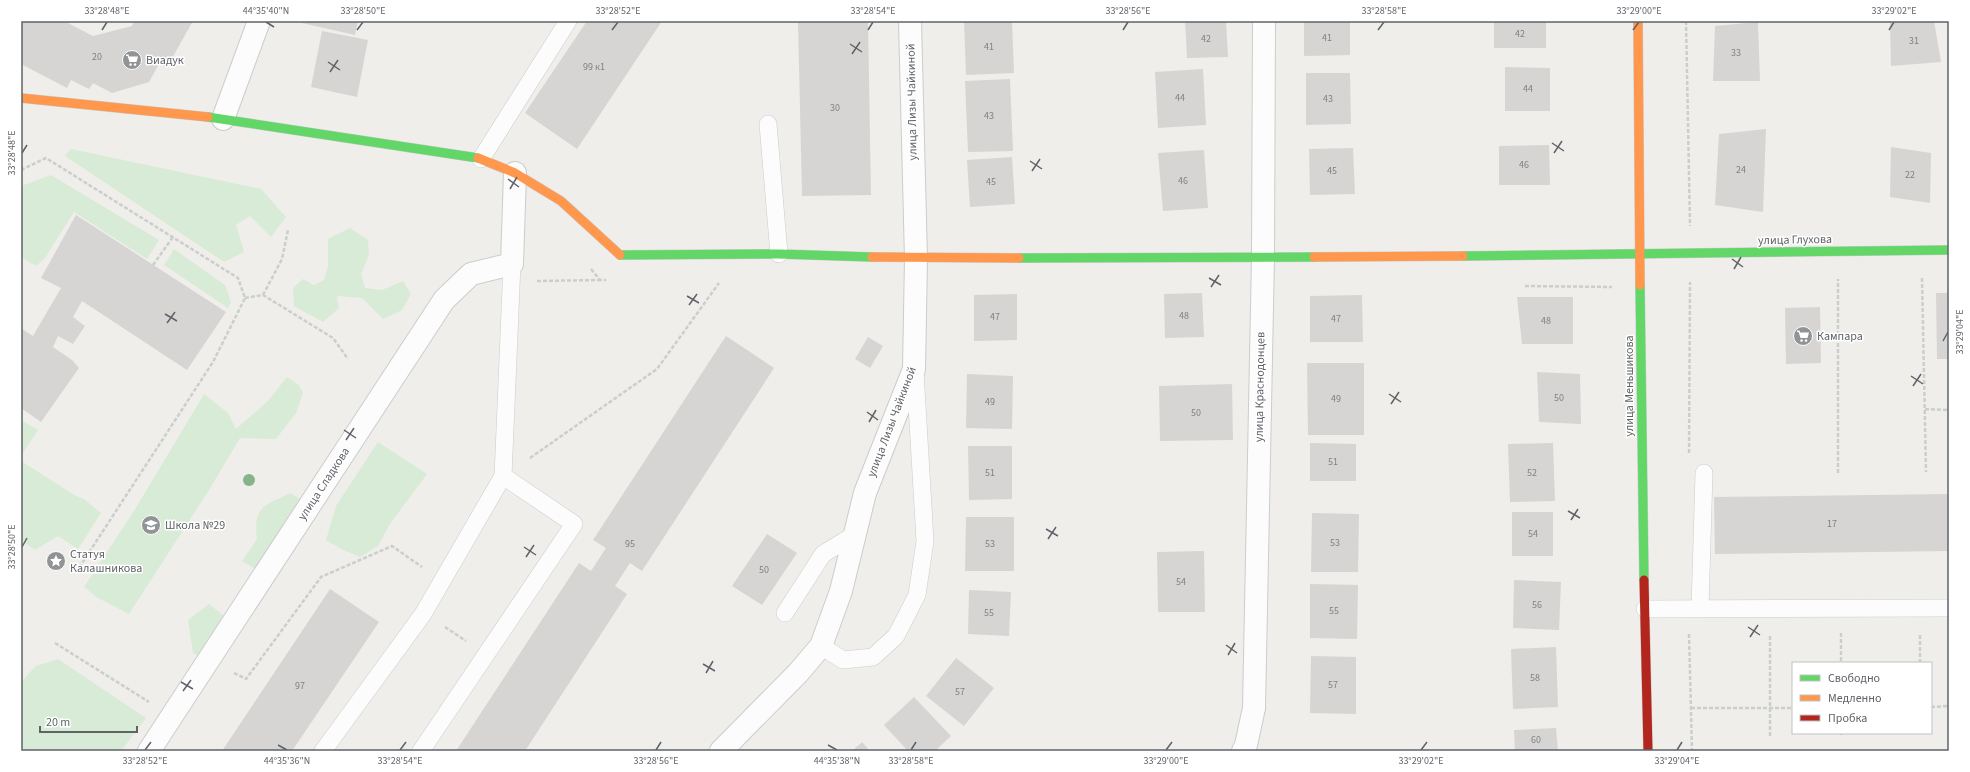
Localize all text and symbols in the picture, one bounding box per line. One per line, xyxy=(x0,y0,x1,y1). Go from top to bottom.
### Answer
text: 33°28'48"E xyxy=(84,4,130,18)
text: 44°35'40"N xyxy=(243,4,289,18)
text: 33°28'50"E xyxy=(340,4,386,18)
text: 33°28'52"E xyxy=(595,4,641,18)
text: 33°28'54"E xyxy=(850,4,896,18)
text: 33°28'56"E xyxy=(1105,4,1151,18)
text: 33°28'58"E xyxy=(1361,4,1407,18)
text: 33°29'00"E xyxy=(1616,4,1662,18)
text: 33°29'02"E xyxy=(1871,4,1917,18)
house number: 42 xyxy=(1515,27,1525,41)
house number: 41 xyxy=(1322,31,1332,45)
house number: 42 xyxy=(1201,32,1211,46)
house number: 31 xyxy=(1909,34,1919,48)
house number: 41 xyxy=(984,40,994,54)
street label: улица Лизы Чайкиной xyxy=(902,43,922,161)
house number: 33 xyxy=(1731,46,1741,60)
supermarket icon: Виадук xyxy=(121,49,143,71)
house number: 20 xyxy=(92,50,102,64)
place label: Виадук xyxy=(146,52,184,69)
house number: 99 к1 xyxy=(583,60,605,74)
house number: 44 xyxy=(1523,82,1533,96)
house number: 44 xyxy=(1175,91,1185,105)
house number: 43 xyxy=(1323,92,1333,106)
house number: 30 xyxy=(830,101,840,115)
house number: 43 xyxy=(984,109,994,123)
text: 33°28'48"E xyxy=(5,130,19,176)
house number: 46 xyxy=(1519,158,1529,172)
house number: 24 xyxy=(1736,163,1746,177)
house number: 45 xyxy=(1327,164,1337,178)
house number: 22 xyxy=(1905,168,1915,182)
house number: 46 xyxy=(1178,174,1188,188)
house number: 45 xyxy=(986,175,996,189)
street label: улица Глухова xyxy=(1758,231,1832,249)
house number: 48 xyxy=(1179,309,1189,323)
text: 33°29'04"E xyxy=(1953,309,1967,355)
house number: 47 xyxy=(990,310,1000,324)
house number: 47 xyxy=(1331,312,1341,326)
house number: 48 xyxy=(1541,314,1551,328)
supermarket icon: Кампара xyxy=(1792,325,1814,347)
place label: Кампара xyxy=(1817,328,1863,345)
street label: улица Краснодонцев xyxy=(1251,332,1269,442)
street label: улица Меньшикова xyxy=(1621,335,1638,437)
street label: улица Лизы Чайкиной xyxy=(863,364,921,480)
house number: 50 xyxy=(1554,391,1564,405)
house number: 49 xyxy=(1331,392,1341,406)
house number: 49 xyxy=(985,395,995,409)
house number: 50 xyxy=(1191,406,1201,420)
street label: улица Сладкова xyxy=(294,444,354,524)
house number: 51 xyxy=(1328,455,1338,469)
house number: 51 xyxy=(985,466,995,480)
house number: 52 xyxy=(1527,466,1537,480)
school or university icon: Школа №29 xyxy=(140,514,162,536)
place label: Школа №29 xyxy=(165,517,225,534)
house number: 17 xyxy=(1827,517,1837,531)
text: 33°28'50"E xyxy=(5,524,19,570)
house number: 54 xyxy=(1528,527,1538,541)
house number: 53 xyxy=(1330,536,1340,550)
house number: 95 xyxy=(625,537,635,551)
house number: 53 xyxy=(985,537,995,551)
place label: Статуя Калашникова xyxy=(70,546,142,577)
place icon: Статуя Калашникова xyxy=(45,550,67,572)
house number: 50 xyxy=(759,563,769,577)
house number: 54 xyxy=(1176,575,1186,589)
house number: 56 xyxy=(1532,598,1542,612)
house number: 55 xyxy=(1329,604,1339,618)
house number: 55 xyxy=(984,606,994,620)
legend xyxy=(1792,662,1932,734)
text: Свободно xyxy=(1828,670,1880,687)
house number: 58 xyxy=(1530,671,1540,685)
house number: 57 xyxy=(1328,678,1338,692)
house number: 97 xyxy=(295,679,305,693)
house number: 57 xyxy=(955,685,965,699)
text: Медленно xyxy=(1828,690,1882,707)
scale bar xyxy=(40,708,137,734)
text: Пробка xyxy=(1828,710,1867,727)
text: 20 m xyxy=(46,714,70,731)
house number: 60 xyxy=(1531,733,1541,747)
text: 33°28'52"E xyxy=(122,754,168,768)
text: 44°35'36"N xyxy=(264,754,310,768)
text: 33°28'54"E xyxy=(377,754,423,768)
text: 33°28'56"E xyxy=(633,754,679,768)
text: 44°35'38"N xyxy=(814,754,860,768)
text: 33°28'58"E xyxy=(888,754,934,768)
text: 33°29'00"E xyxy=(1143,754,1189,768)
text: 33°29'02"E xyxy=(1398,754,1444,768)
text: 33°29'04"E xyxy=(1654,754,1700,768)

